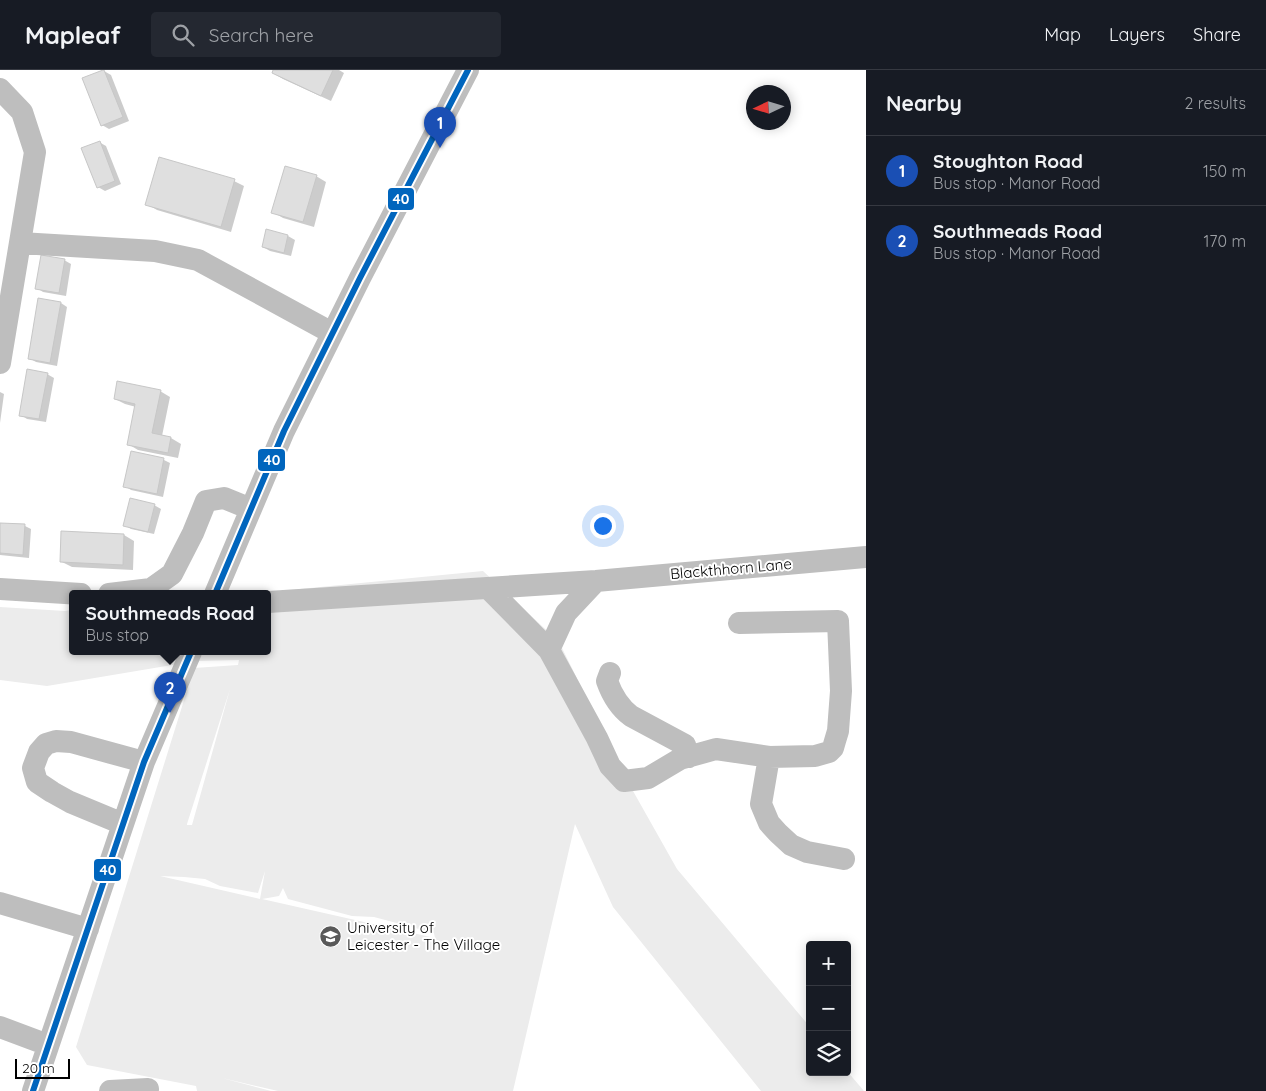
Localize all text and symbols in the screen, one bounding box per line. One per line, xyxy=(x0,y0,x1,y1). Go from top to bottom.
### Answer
search box xyxy=(151,12,501,57)
text: Mapleaf xyxy=(25,20,121,50)
icon: search xyxy=(169,21,197,49)
text: Search here xyxy=(209,23,314,47)
text: Map xyxy=(1044,23,1081,46)
text: Layers xyxy=(1109,23,1165,46)
text: Share xyxy=(1193,23,1241,46)
north arrow xyxy=(746,85,791,130)
text: Nearby xyxy=(886,90,962,116)
text: 2 results xyxy=(1184,93,1246,113)
pin: 1 xyxy=(424,107,456,148)
text: Stoughton Road xyxy=(933,149,1083,173)
text: 1 xyxy=(899,161,905,181)
text: 150 m xyxy=(1203,161,1246,181)
text: Bus stop · Manor Road xyxy=(933,173,1101,193)
line badge: 40 xyxy=(387,187,415,211)
text: 40 xyxy=(393,190,410,208)
text: Southmeads Road xyxy=(933,219,1102,243)
text: 2 xyxy=(897,231,907,251)
text: 170 m xyxy=(1203,231,1246,251)
text: Bus stop · Manor Road xyxy=(933,243,1101,263)
line badge: 40 xyxy=(257,448,286,472)
text: 40 xyxy=(264,451,281,469)
your location xyxy=(590,513,616,539)
street label: Blackthhorn Lane xyxy=(669,554,793,583)
popup xyxy=(69,590,271,655)
text: Southmeads Road xyxy=(85,601,255,625)
text: Bus stop xyxy=(85,625,149,645)
pin: 2 xyxy=(154,672,186,713)
line badge: 40 xyxy=(93,858,122,882)
text: 40 xyxy=(100,861,117,879)
place label: University of Leicester - The Village xyxy=(347,918,500,954)
school or university icon: University of Leicester - The Village xyxy=(319,925,343,949)
map controls xyxy=(806,941,851,1076)
button: + xyxy=(806,941,851,986)
button: − xyxy=(806,986,851,1031)
button: layers xyxy=(806,1031,851,1076)
scale bar xyxy=(15,1056,70,1079)
text: 20 m xyxy=(22,1059,55,1077)

